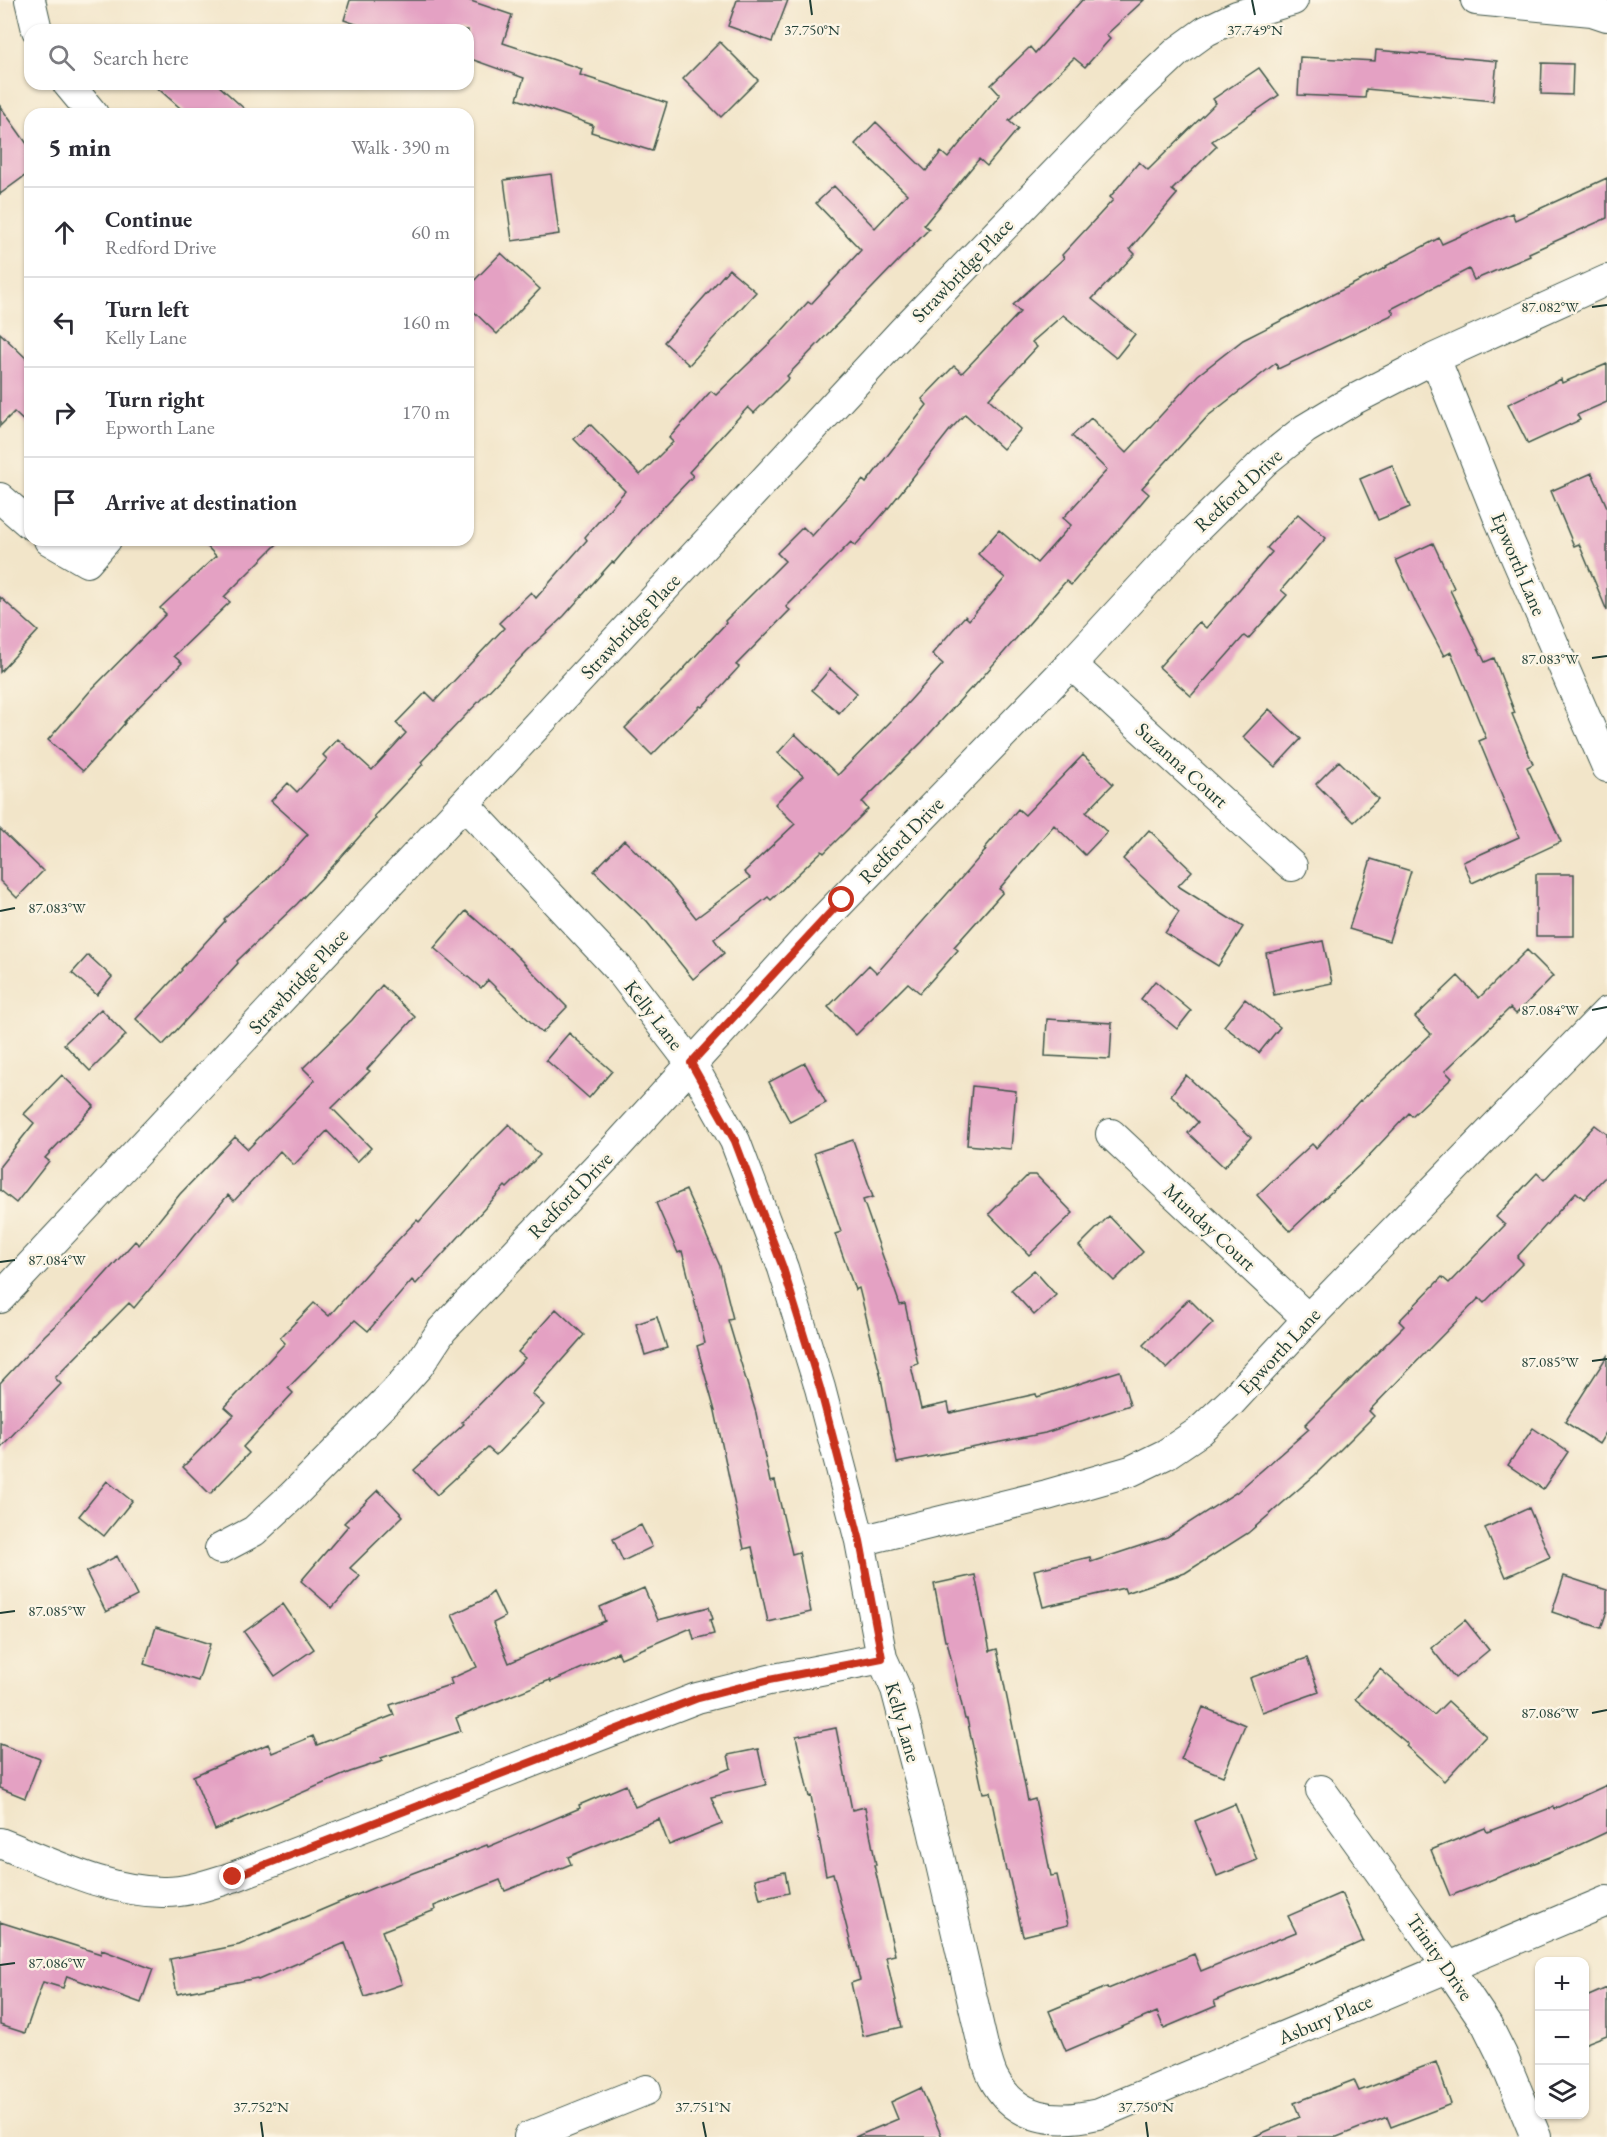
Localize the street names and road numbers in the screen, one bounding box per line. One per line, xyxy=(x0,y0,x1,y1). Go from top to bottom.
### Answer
street label: Strawbridge Place xyxy=(906,212,1019,328)
street label: Redford Drive xyxy=(1188,442,1288,537)
street label: Epworth Lane xyxy=(1486,508,1552,620)
street label: Strawbridge Place xyxy=(574,567,686,684)
street label: Suzanna Court xyxy=(1130,717,1234,814)
street label: Redford Drive xyxy=(853,791,949,889)
street label: Strawbridge Place xyxy=(242,922,354,1039)
street label: Kelly Lane xyxy=(619,975,690,1055)
street label: Redford Drive xyxy=(522,1146,618,1244)
street label: Munday Court xyxy=(1158,1177,1262,1277)
street label: Epworth Lane xyxy=(1232,1302,1326,1400)
street label: Kelly Lane xyxy=(879,1679,927,1765)
street label: Trinity Drive xyxy=(1401,1909,1479,2006)
street label: Asbury Place xyxy=(1273,1987,1376,2051)

